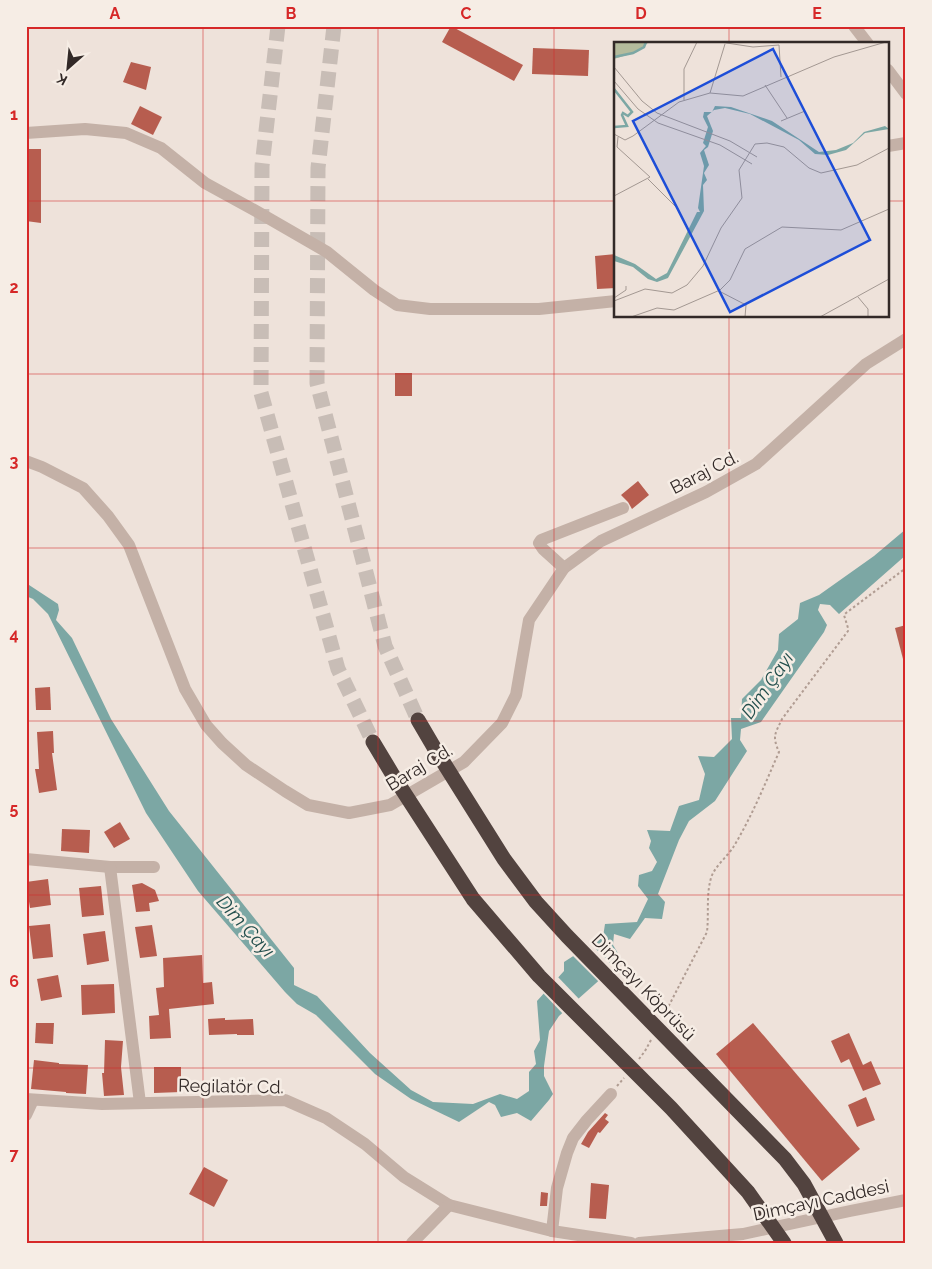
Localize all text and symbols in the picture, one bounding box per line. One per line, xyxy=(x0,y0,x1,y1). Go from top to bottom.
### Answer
text: A xyxy=(110,4,121,23)
text: B xyxy=(286,4,297,23)
text: C xyxy=(461,4,472,23)
text: D xyxy=(635,4,647,23)
text: E xyxy=(812,4,822,23)
north arrow xyxy=(42,42,92,92)
inset map xyxy=(614,42,890,318)
text: K xyxy=(54,70,70,89)
text: 1 xyxy=(10,105,18,124)
text: 2 xyxy=(9,278,19,297)
street label: Baraj Cd. xyxy=(666,446,742,498)
text: 3 xyxy=(10,452,19,471)
text: 4 xyxy=(9,625,19,644)
water label: Dim Çayı xyxy=(736,648,798,722)
street label: Baraj Cd. xyxy=(382,739,456,795)
text: 5 xyxy=(10,799,19,818)
water label: Dim Çayı xyxy=(213,891,279,961)
street label: Dimçayı Köprüsü xyxy=(588,929,700,1045)
text: 6 xyxy=(9,972,19,991)
street label: Regilatör Cd. xyxy=(178,1075,284,1097)
text: 7 xyxy=(10,1145,19,1164)
street label: Dimçayı Caddesi xyxy=(751,1175,891,1225)

